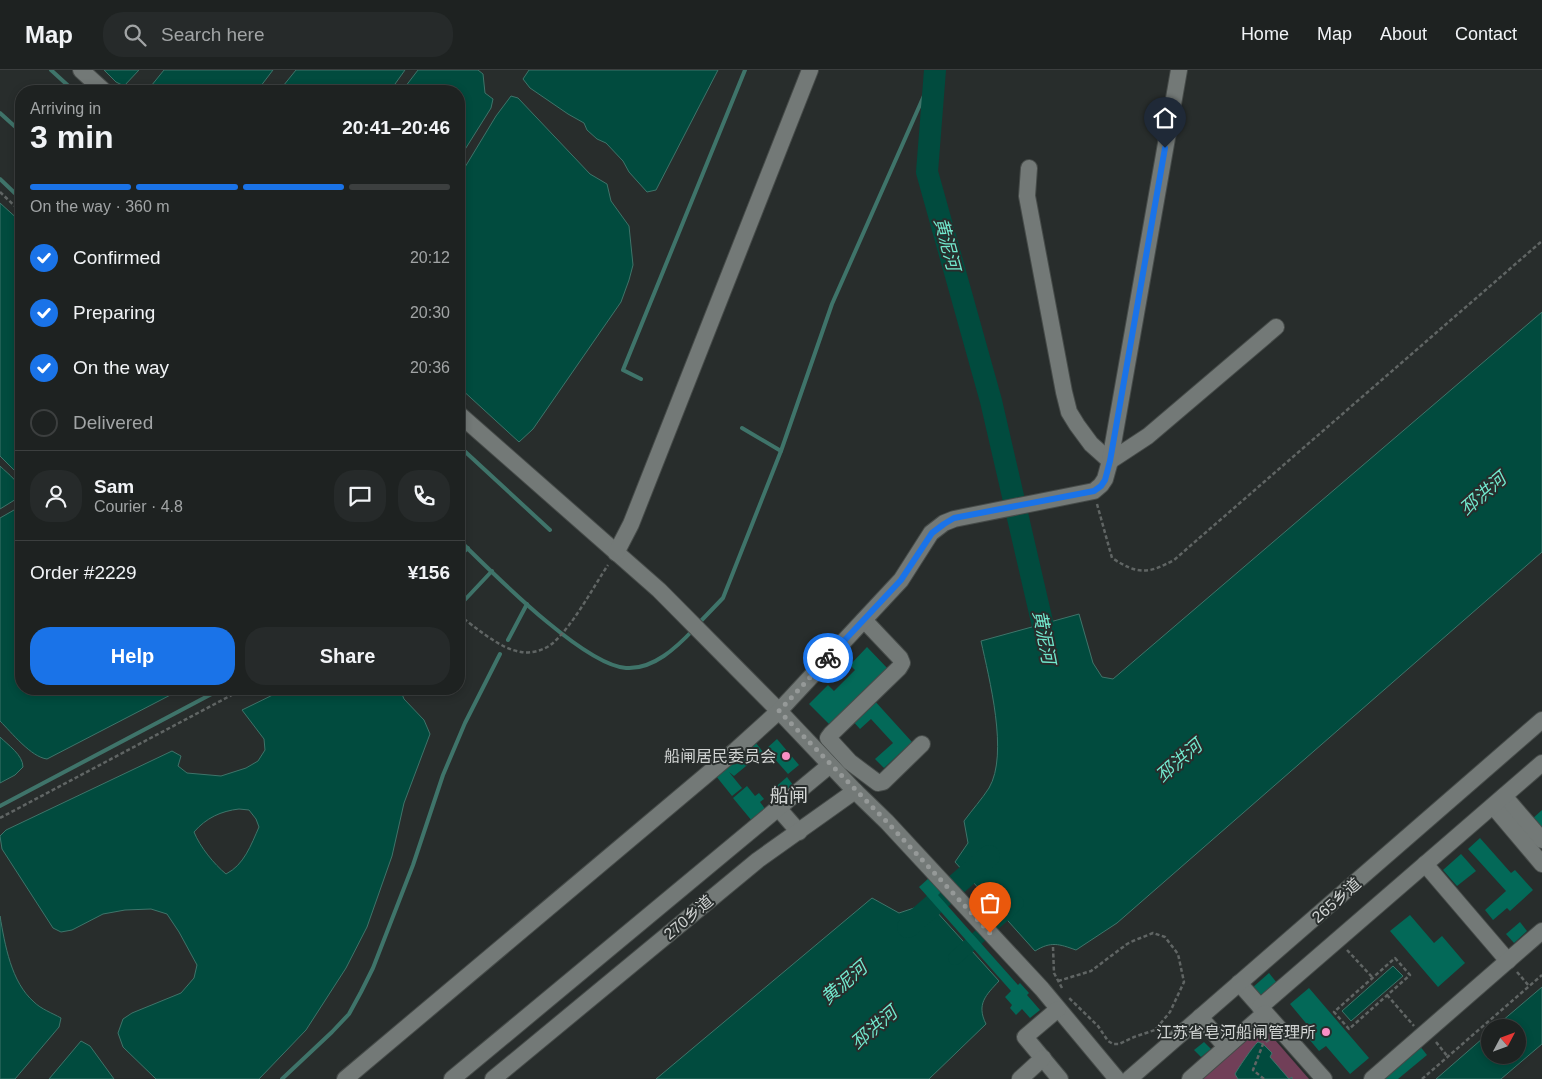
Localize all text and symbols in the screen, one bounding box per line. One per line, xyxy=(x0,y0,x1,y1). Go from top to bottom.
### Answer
search box xyxy=(103,12,453,57)
text: Map xyxy=(25,21,73,48)
icon: search xyxy=(121,21,149,49)
text: Search here xyxy=(161,24,265,45)
text: Home xyxy=(1241,24,1289,44)
text: Map xyxy=(1317,24,1352,44)
text: About xyxy=(1380,24,1427,44)
text: Contact xyxy=(1455,24,1517,44)
pin xyxy=(1144,97,1186,148)
text: Arriving in xyxy=(30,100,101,117)
icon: home xyxy=(1151,104,1179,132)
text: 20:41–20:46 xyxy=(342,117,450,138)
text: 3 min xyxy=(30,119,114,155)
text: On the way · 360 m xyxy=(30,198,170,215)
water label: 黄泥河 xyxy=(930,215,964,276)
icon: check xyxy=(30,244,58,272)
text: Confirmed xyxy=(73,247,161,268)
text: 20:12 xyxy=(410,249,450,266)
icon: check xyxy=(30,299,58,327)
text: Preparing xyxy=(73,302,155,323)
text: 20:30 xyxy=(410,304,450,321)
icon: check xyxy=(30,354,58,382)
text: On the way xyxy=(73,357,169,378)
text: 20:36 xyxy=(410,359,450,376)
text: Delivered xyxy=(73,412,153,433)
water label: 邳洪河 xyxy=(1456,467,1512,519)
button: person xyxy=(30,470,82,522)
button: chat xyxy=(334,470,386,522)
button: phone xyxy=(398,470,450,522)
text: Sam xyxy=(94,476,134,497)
text: Courier · 4.8 xyxy=(94,498,183,515)
text: Order #2229 xyxy=(30,562,137,583)
text: ¥156 xyxy=(408,562,450,583)
water label: 黄泥河 xyxy=(1029,609,1060,668)
button: Help xyxy=(30,627,235,685)
button: Share xyxy=(245,627,450,685)
courier xyxy=(803,633,853,683)
icon: bike xyxy=(814,644,842,672)
water label: 邳洪河 xyxy=(1152,734,1208,786)
place label: 船闸居民委员会 xyxy=(664,748,776,765)
marker: 船闸居民委员会 xyxy=(780,750,792,762)
district label: 船闸 xyxy=(770,785,808,806)
street label: 265乡道 xyxy=(1309,875,1364,926)
pin xyxy=(969,882,1011,933)
icon: bag xyxy=(976,889,1004,917)
street label: 270乡道 xyxy=(660,892,716,943)
water label: 黄泥河 xyxy=(817,956,873,1008)
water label: 邳洪河 xyxy=(847,1001,903,1053)
north arrow xyxy=(1481,1019,1526,1064)
map controls xyxy=(1481,1019,1526,1064)
place label: 江苏省皂河船闸管理所 xyxy=(1156,1024,1316,1041)
marker: 江苏省皂河船闸管理所 xyxy=(1320,1026,1332,1038)

